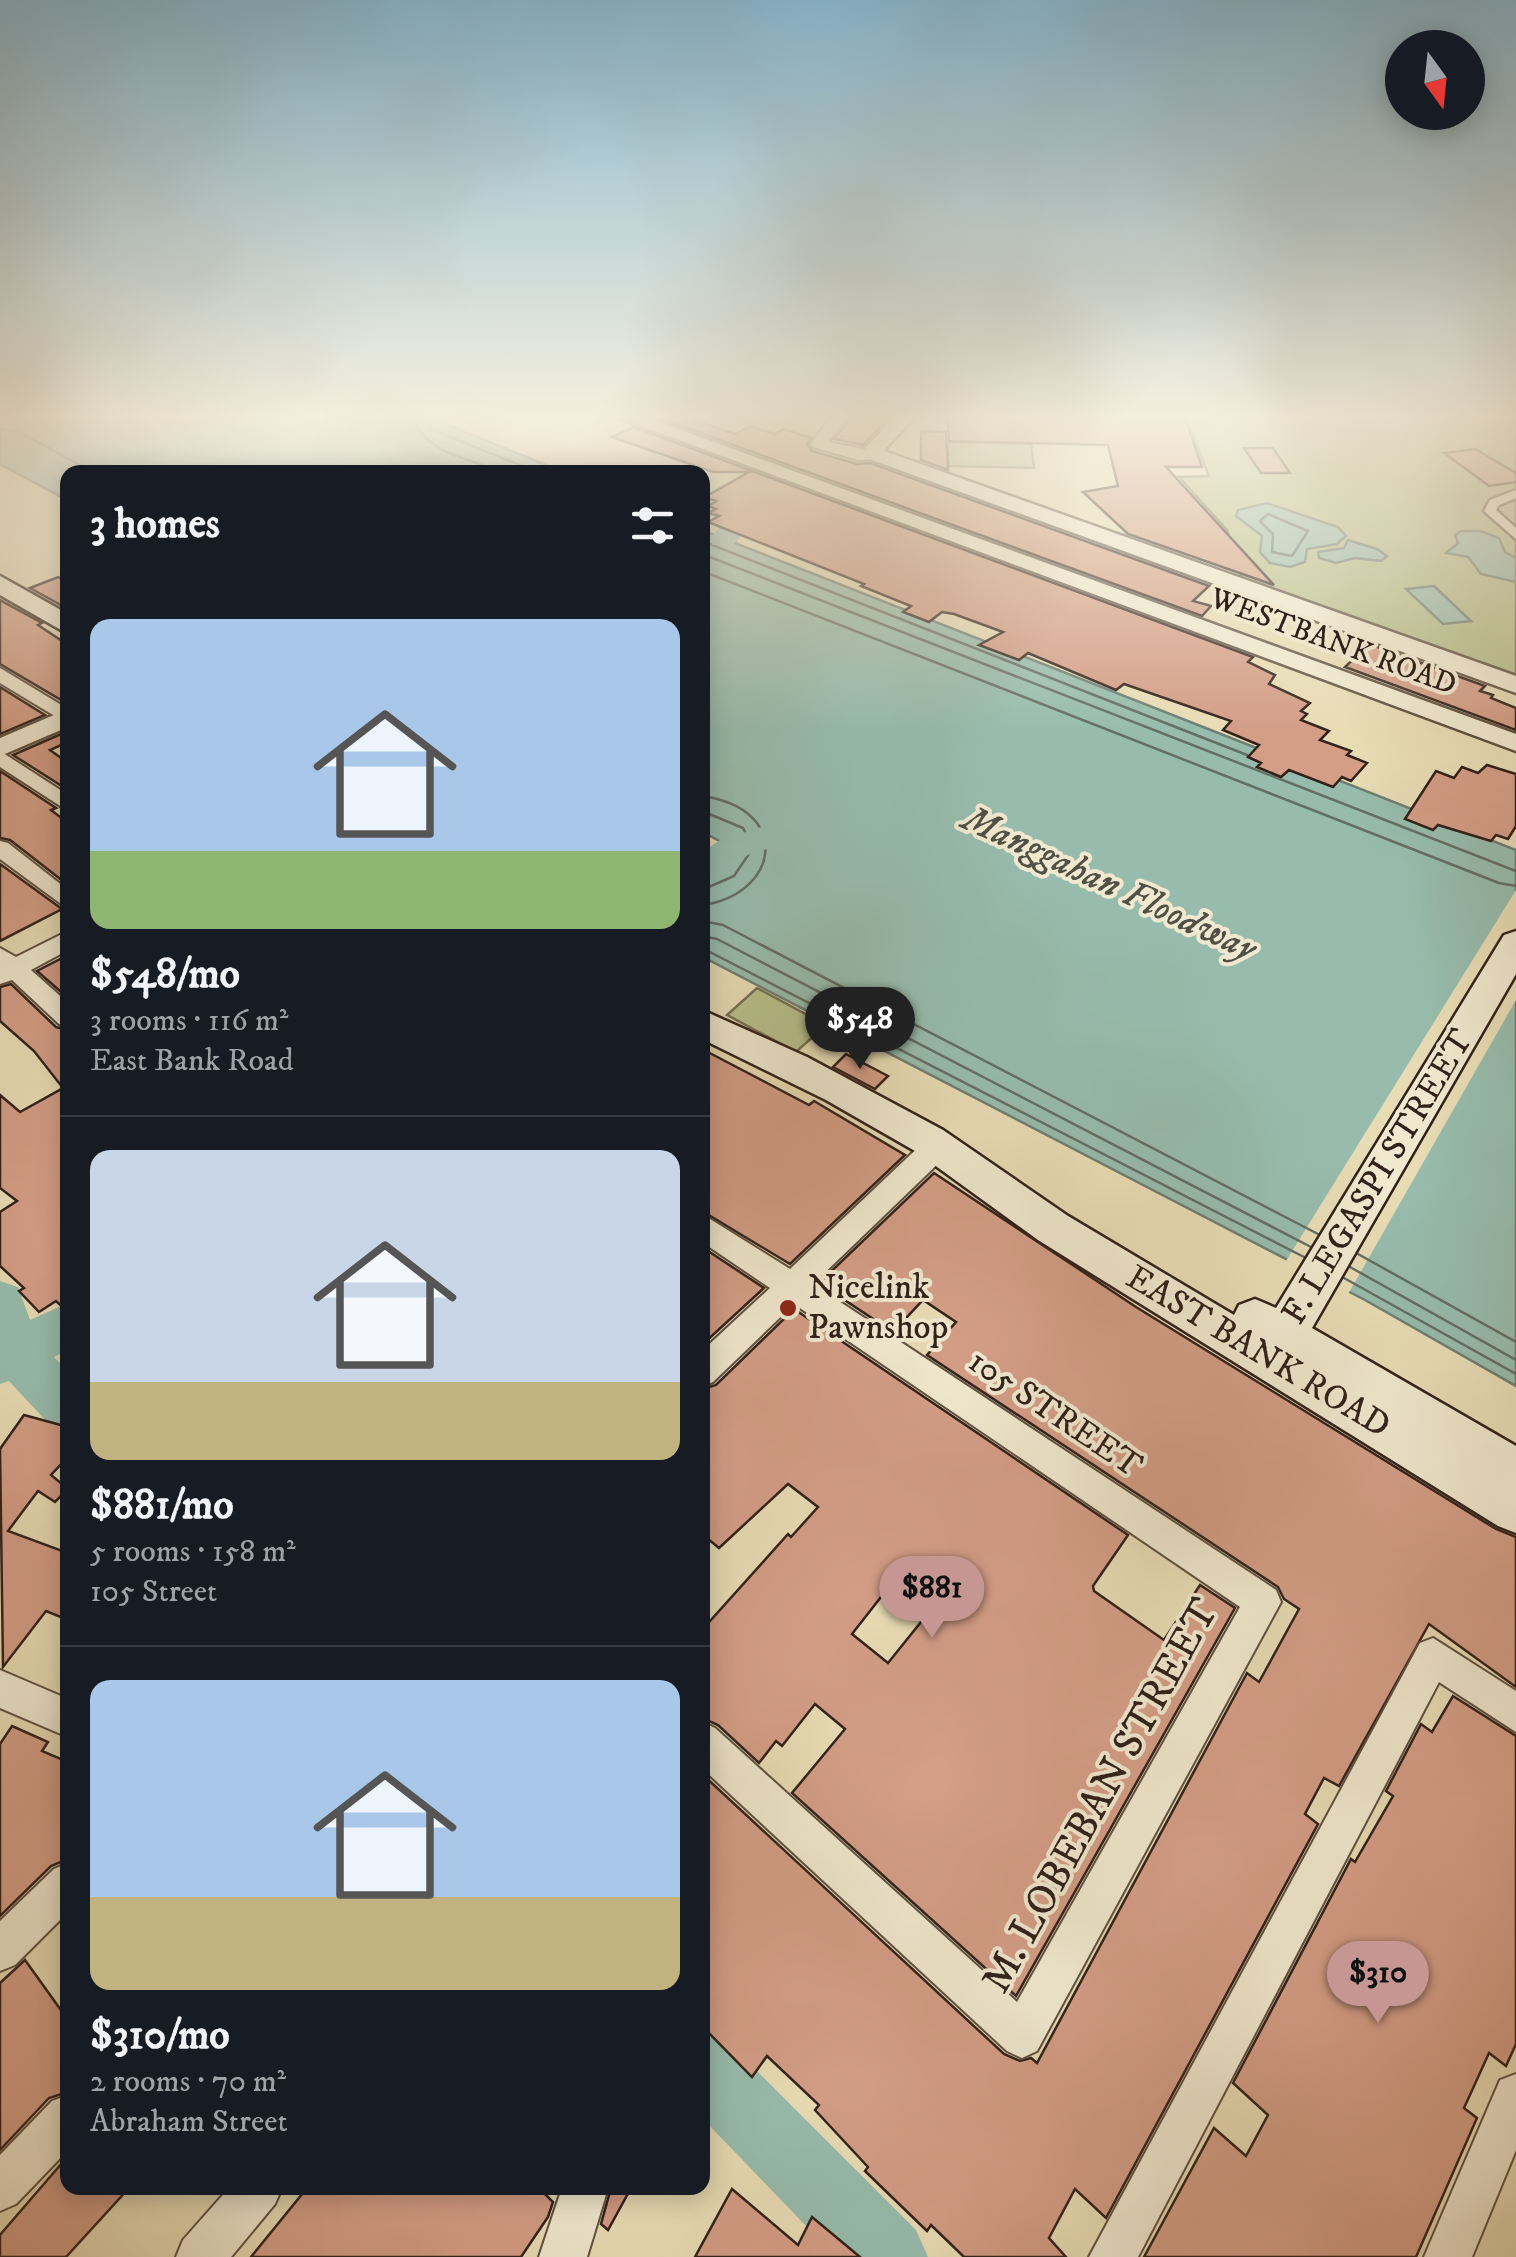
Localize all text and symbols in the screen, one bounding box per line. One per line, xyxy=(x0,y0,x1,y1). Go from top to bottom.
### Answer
north arrow xyxy=(1385,30,1485,130)
map controls xyxy=(1385,30,1485,130)
icon: filters xyxy=(625,498,680,553)
text: 3 homes xyxy=(90,499,220,551)
street label: WESTBANK ROAD xyxy=(1204,580,1461,704)
icon: home xyxy=(295,684,475,864)
water label: Manggahan Floodway xyxy=(952,794,1265,974)
text: $548/mo xyxy=(90,949,240,1001)
pin: $548 xyxy=(801,987,919,1072)
text: $548 xyxy=(827,999,893,1039)
text: 3 rooms · 116 m² xyxy=(90,1001,288,1041)
street label: F. LEGASPI STREET xyxy=(1272,1021,1484,1333)
text: East Bank Road xyxy=(90,1041,294,1081)
icon: home xyxy=(295,1215,475,1395)
street label: EAST BANK ROAD xyxy=(1118,1256,1398,1448)
place label: Nicelink Pawnshop xyxy=(808,1266,948,1350)
marker: Nicelink Pawnshop xyxy=(777,1297,799,1319)
street label: 105 STREET xyxy=(960,1340,1151,1489)
text: $881/mo xyxy=(90,1480,234,1532)
text: 5 rooms · 158 m² xyxy=(90,1532,296,1572)
pin: $881 xyxy=(873,1556,991,1641)
text: $881 xyxy=(901,1568,963,1608)
text: 105 Street xyxy=(90,1572,217,1612)
street label: M. LOBEBAN STREET xyxy=(971,1589,1231,2002)
icon: home xyxy=(295,1745,475,1925)
pin: $310 xyxy=(1319,1941,1437,2026)
text: $310 xyxy=(1349,1953,1407,1993)
text: $310/mo xyxy=(90,2010,230,2062)
text: 2 rooms · 70 m² xyxy=(90,2062,286,2102)
text: Abraham Street xyxy=(90,2102,288,2142)

